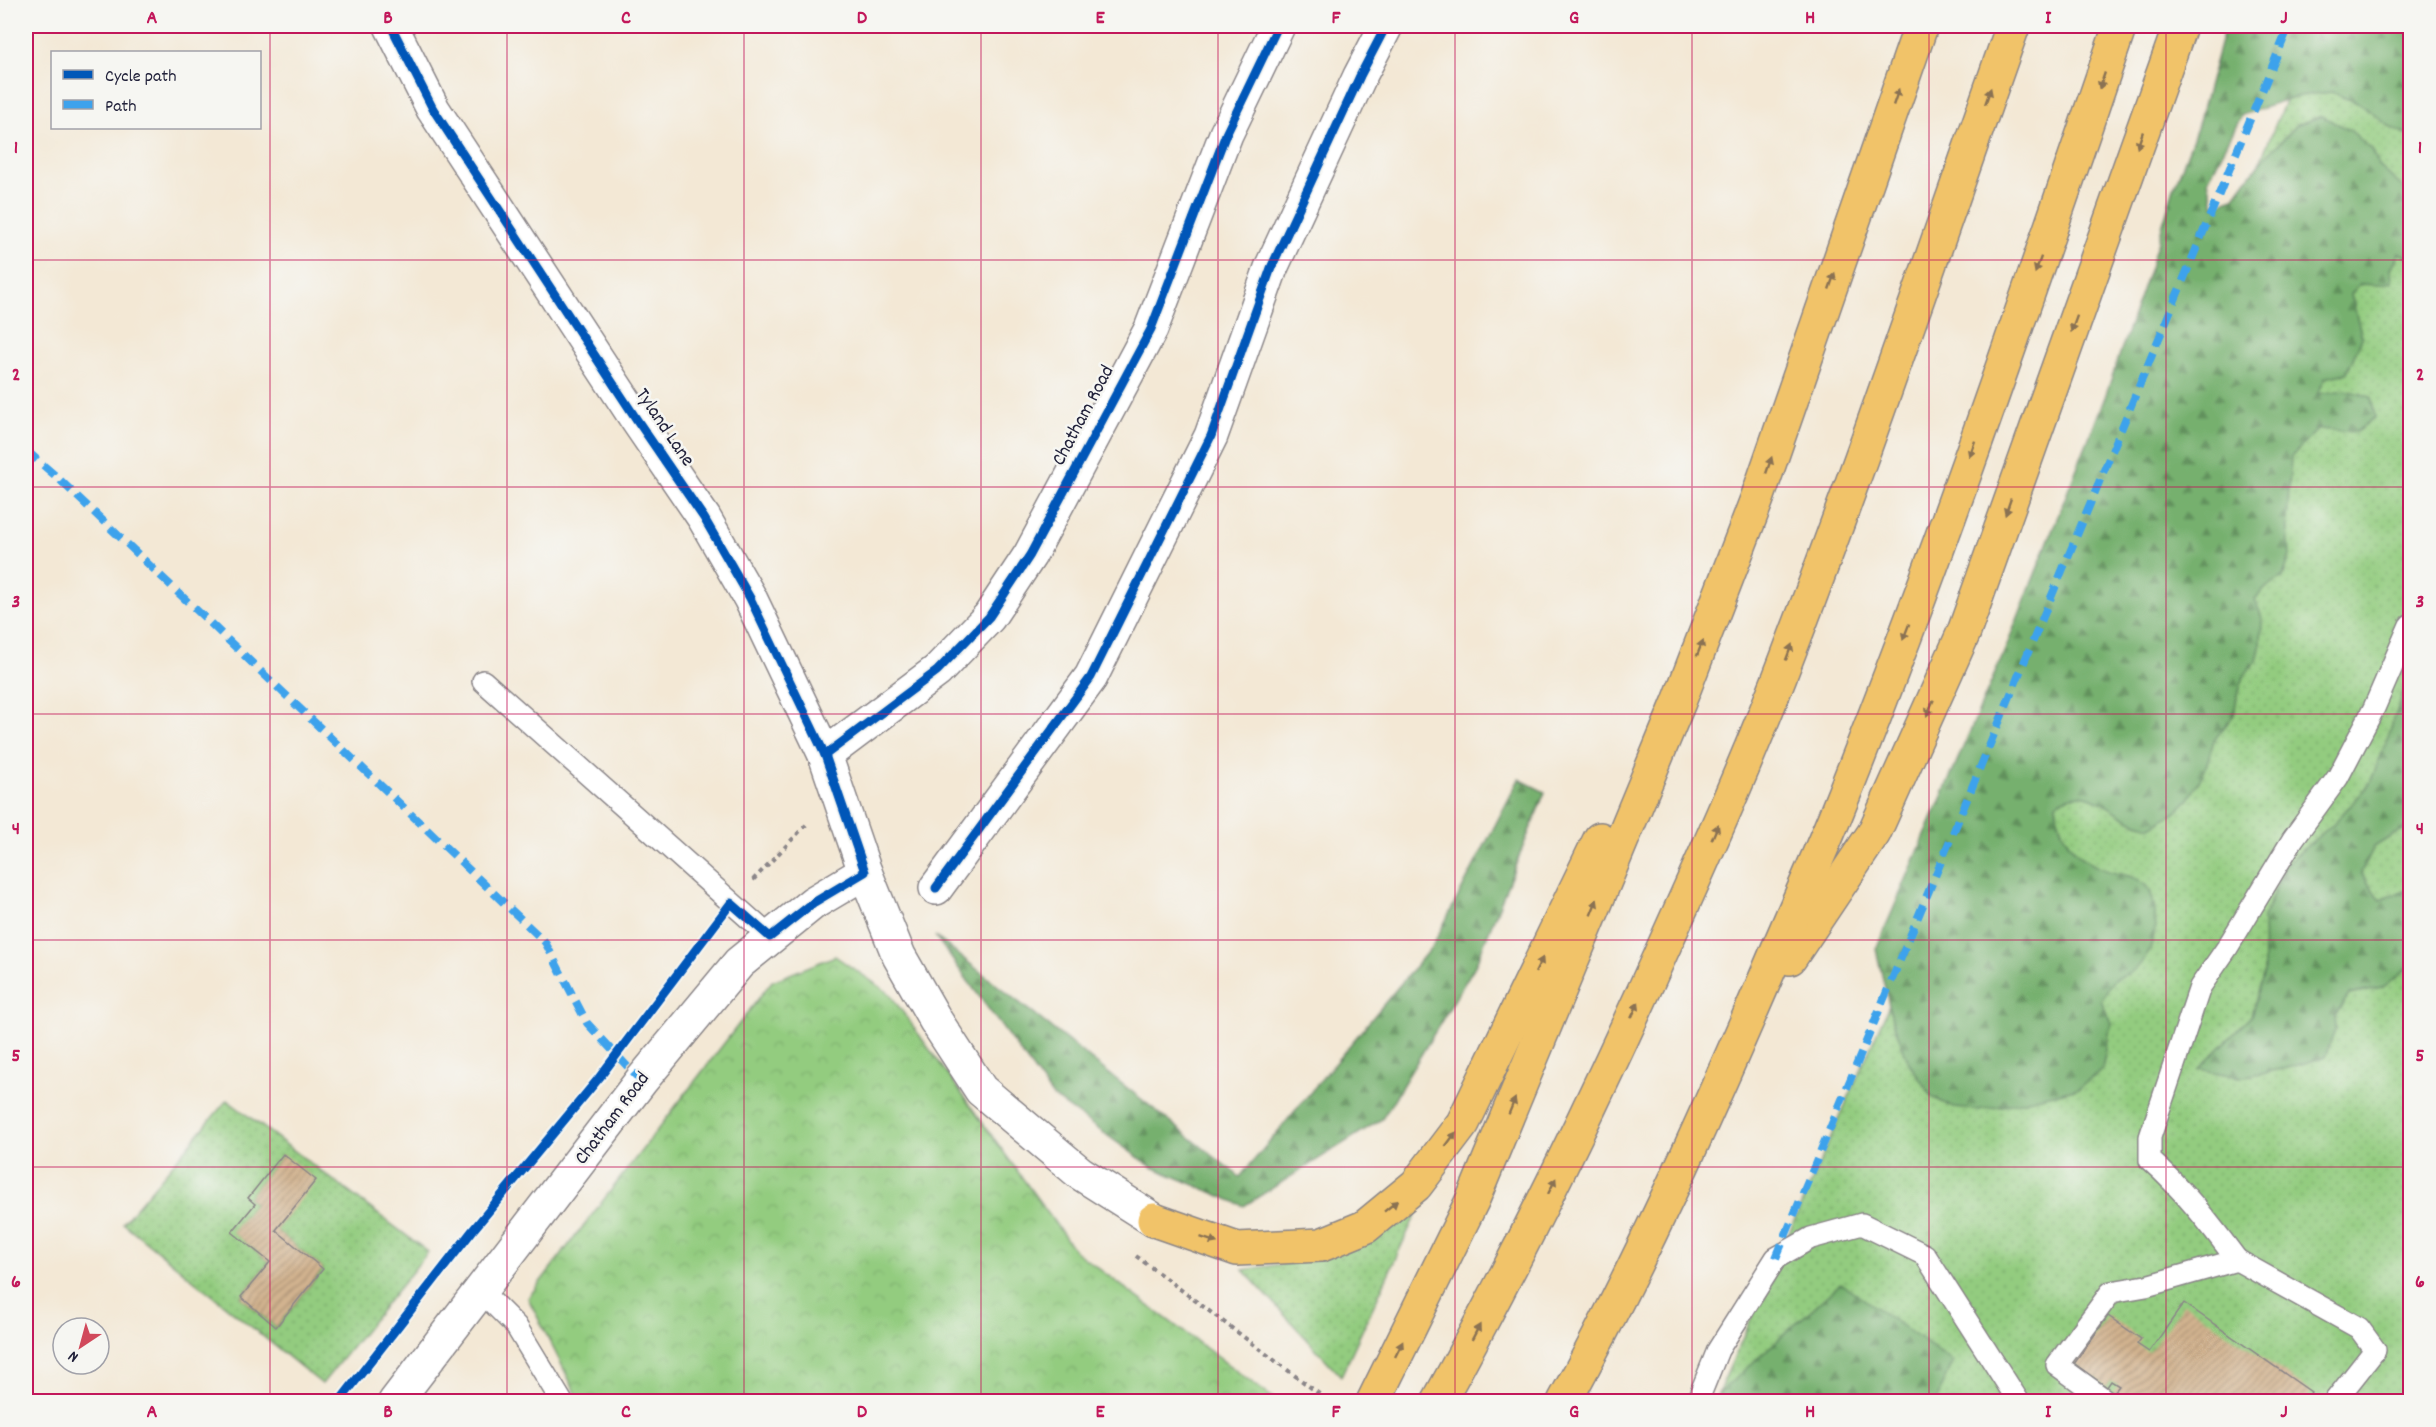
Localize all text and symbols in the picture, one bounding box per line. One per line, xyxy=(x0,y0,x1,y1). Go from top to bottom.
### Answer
text: A xyxy=(147,5,158,33)
text: B xyxy=(383,5,393,33)
text: C xyxy=(621,5,631,33)
text: D xyxy=(857,5,868,33)
text: E xyxy=(1095,5,1105,33)
text: F xyxy=(1332,5,1342,33)
text: G xyxy=(1569,5,1579,33)
text: H xyxy=(1805,5,1815,33)
text: I xyxy=(2045,5,2052,33)
text: J xyxy=(2280,5,2288,33)
legend xyxy=(51,51,261,129)
text: Cycle path xyxy=(105,65,176,90)
one-way arrow xyxy=(2096,72,2106,90)
one-way arrow xyxy=(1983,87,1993,105)
one-way arrow xyxy=(1891,88,1901,106)
text: Path xyxy=(105,95,137,120)
one-way arrow xyxy=(2134,131,2144,149)
text: 1 xyxy=(14,135,18,163)
text: 1 xyxy=(2418,135,2422,163)
one-way arrow xyxy=(2032,256,2042,274)
one-way arrow xyxy=(1828,272,1838,290)
one-way arrow xyxy=(2068,315,2078,333)
street label: Chatham Road xyxy=(1046,361,1122,471)
text: 2 xyxy=(12,362,20,390)
text: 2 xyxy=(2416,362,2424,390)
street label: Tyland Lane xyxy=(627,383,701,473)
one-way arrow xyxy=(1966,440,1976,458)
one-way arrow xyxy=(1764,456,1774,474)
one-way arrow xyxy=(2003,498,2013,516)
text: 3 xyxy=(12,589,20,617)
text: 3 xyxy=(2416,589,2424,617)
one-way arrow xyxy=(1901,623,1910,641)
one-way arrow xyxy=(1695,639,1705,657)
one-way arrow xyxy=(1785,643,1795,661)
one-way arrow xyxy=(1925,700,1934,717)
text: 4 xyxy=(12,816,20,844)
text: 4 xyxy=(2416,816,2424,844)
one-way arrow xyxy=(1711,823,1720,841)
one-way arrow xyxy=(1589,897,1599,915)
one-way arrow xyxy=(1534,956,1544,973)
one-way arrow xyxy=(1630,1000,1640,1018)
text: 5 xyxy=(11,1043,21,1071)
text: 5 xyxy=(2415,1043,2425,1071)
street label: Chatham Road xyxy=(569,1067,657,1171)
one-way arrow xyxy=(1507,1097,1517,1115)
one-way arrow xyxy=(1445,1131,1457,1147)
one-way arrow xyxy=(1548,1178,1557,1195)
one-way arrow xyxy=(1383,1199,1399,1212)
one-way arrow xyxy=(1200,1235,1218,1245)
text: 6 xyxy=(11,1269,21,1297)
text: 6 xyxy=(2415,1269,2425,1297)
north arrow xyxy=(51,1316,111,1376)
one-way arrow xyxy=(1471,1323,1481,1340)
one-way arrow xyxy=(1394,1340,1404,1357)
text: N xyxy=(64,1344,84,1368)
text: A xyxy=(147,1399,158,1427)
text: B xyxy=(383,1399,393,1427)
text: C xyxy=(621,1399,631,1427)
text: D xyxy=(857,1399,868,1427)
text: E xyxy=(1095,1399,1105,1427)
text: F xyxy=(1332,1399,1342,1427)
text: G xyxy=(1569,1399,1579,1427)
text: H xyxy=(1805,1399,1815,1427)
text: I xyxy=(2045,1399,2052,1427)
text: J xyxy=(2280,1399,2288,1427)

